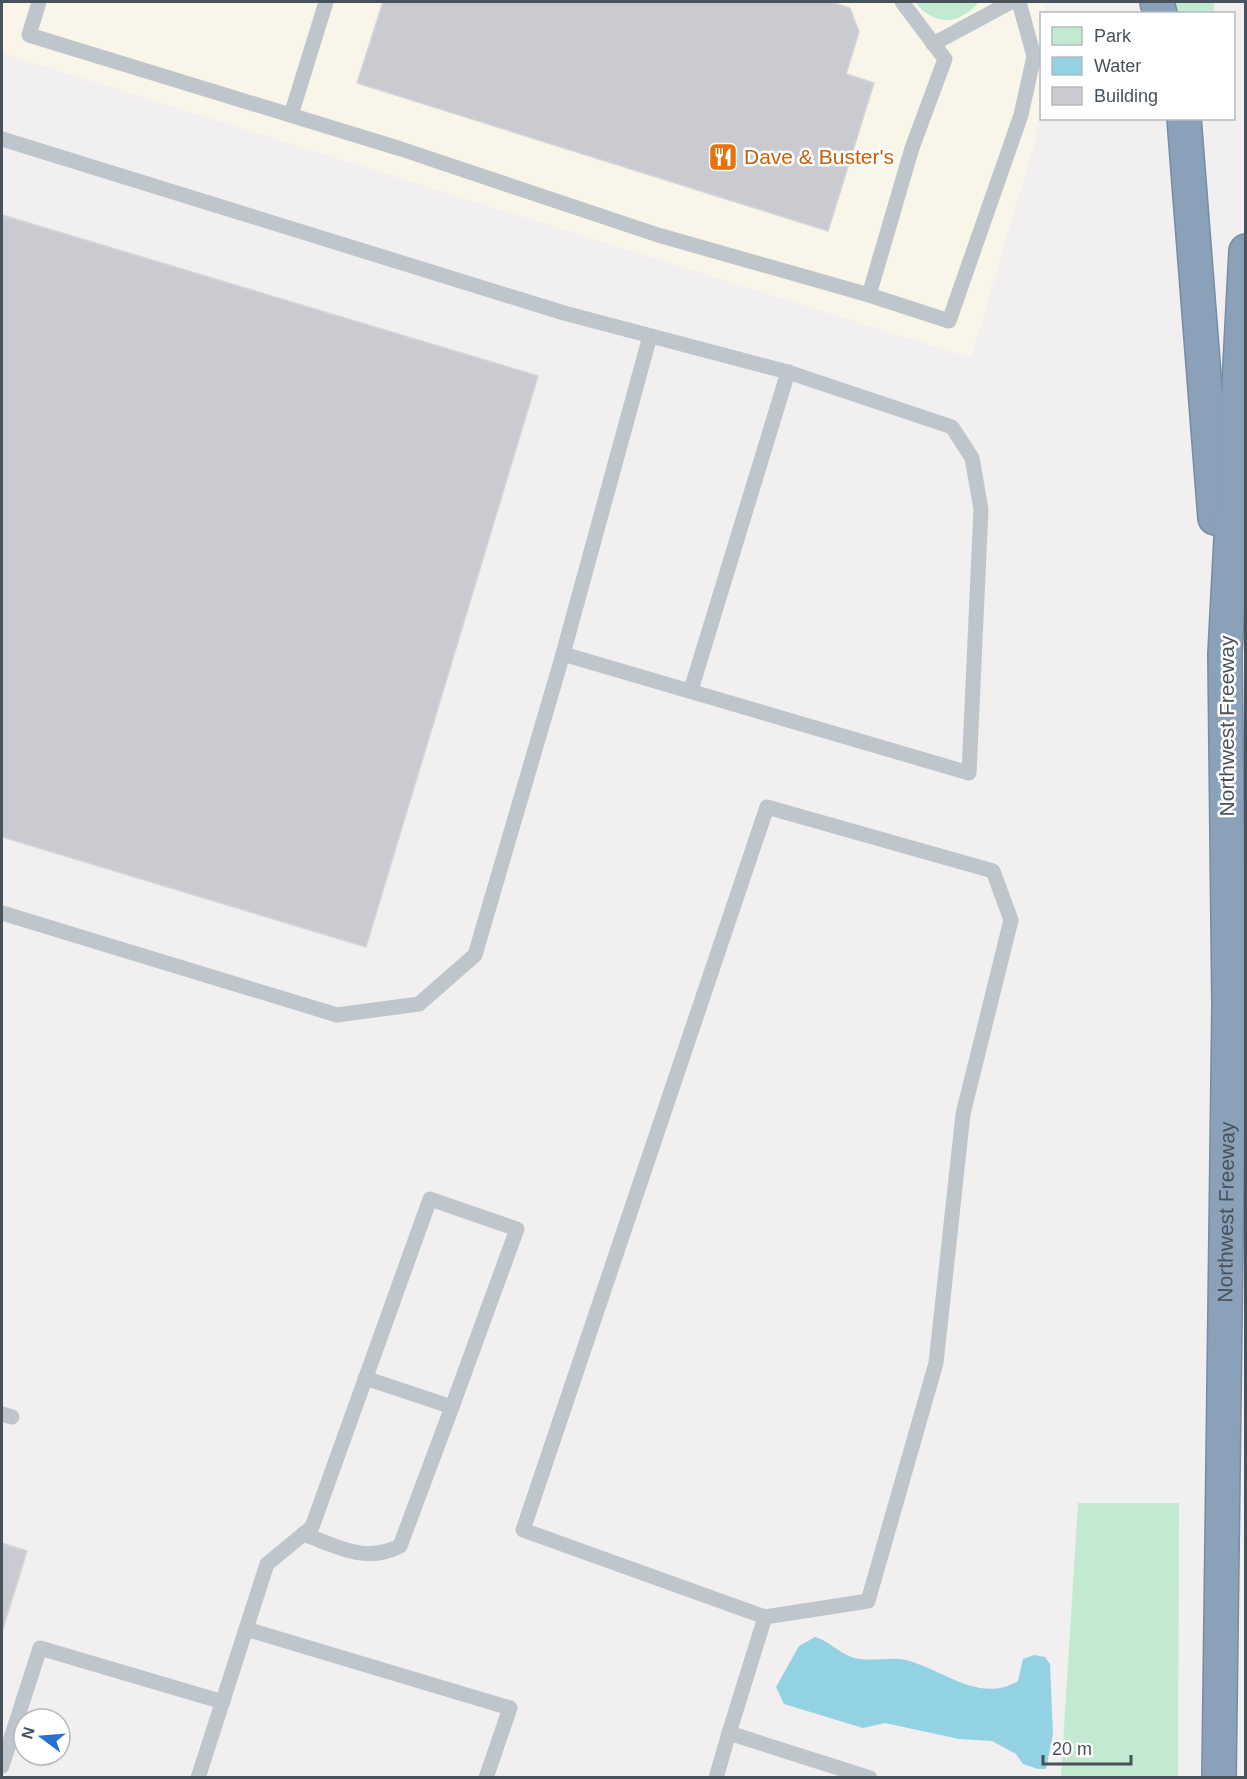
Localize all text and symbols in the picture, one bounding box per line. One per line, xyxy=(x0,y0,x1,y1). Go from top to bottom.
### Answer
legend xyxy=(1040,12,1235,120)
text: Park xyxy=(1094,26,1132,46)
text: Water xyxy=(1094,56,1141,76)
text: Building xyxy=(1094,86,1158,106)
restaurant icon: Dave & Buster's xyxy=(707,141,739,173)
place label: Dave & Buster's xyxy=(744,145,894,168)
street label: Northwest Freeway xyxy=(1215,635,1238,816)
street label: Northwest Freeway xyxy=(1213,1121,1239,1303)
north arrow xyxy=(12,1707,72,1767)
text: N xyxy=(18,1725,38,1741)
scale bar xyxy=(1043,1728,1132,1766)
text: 20 m xyxy=(1052,1739,1092,1759)

